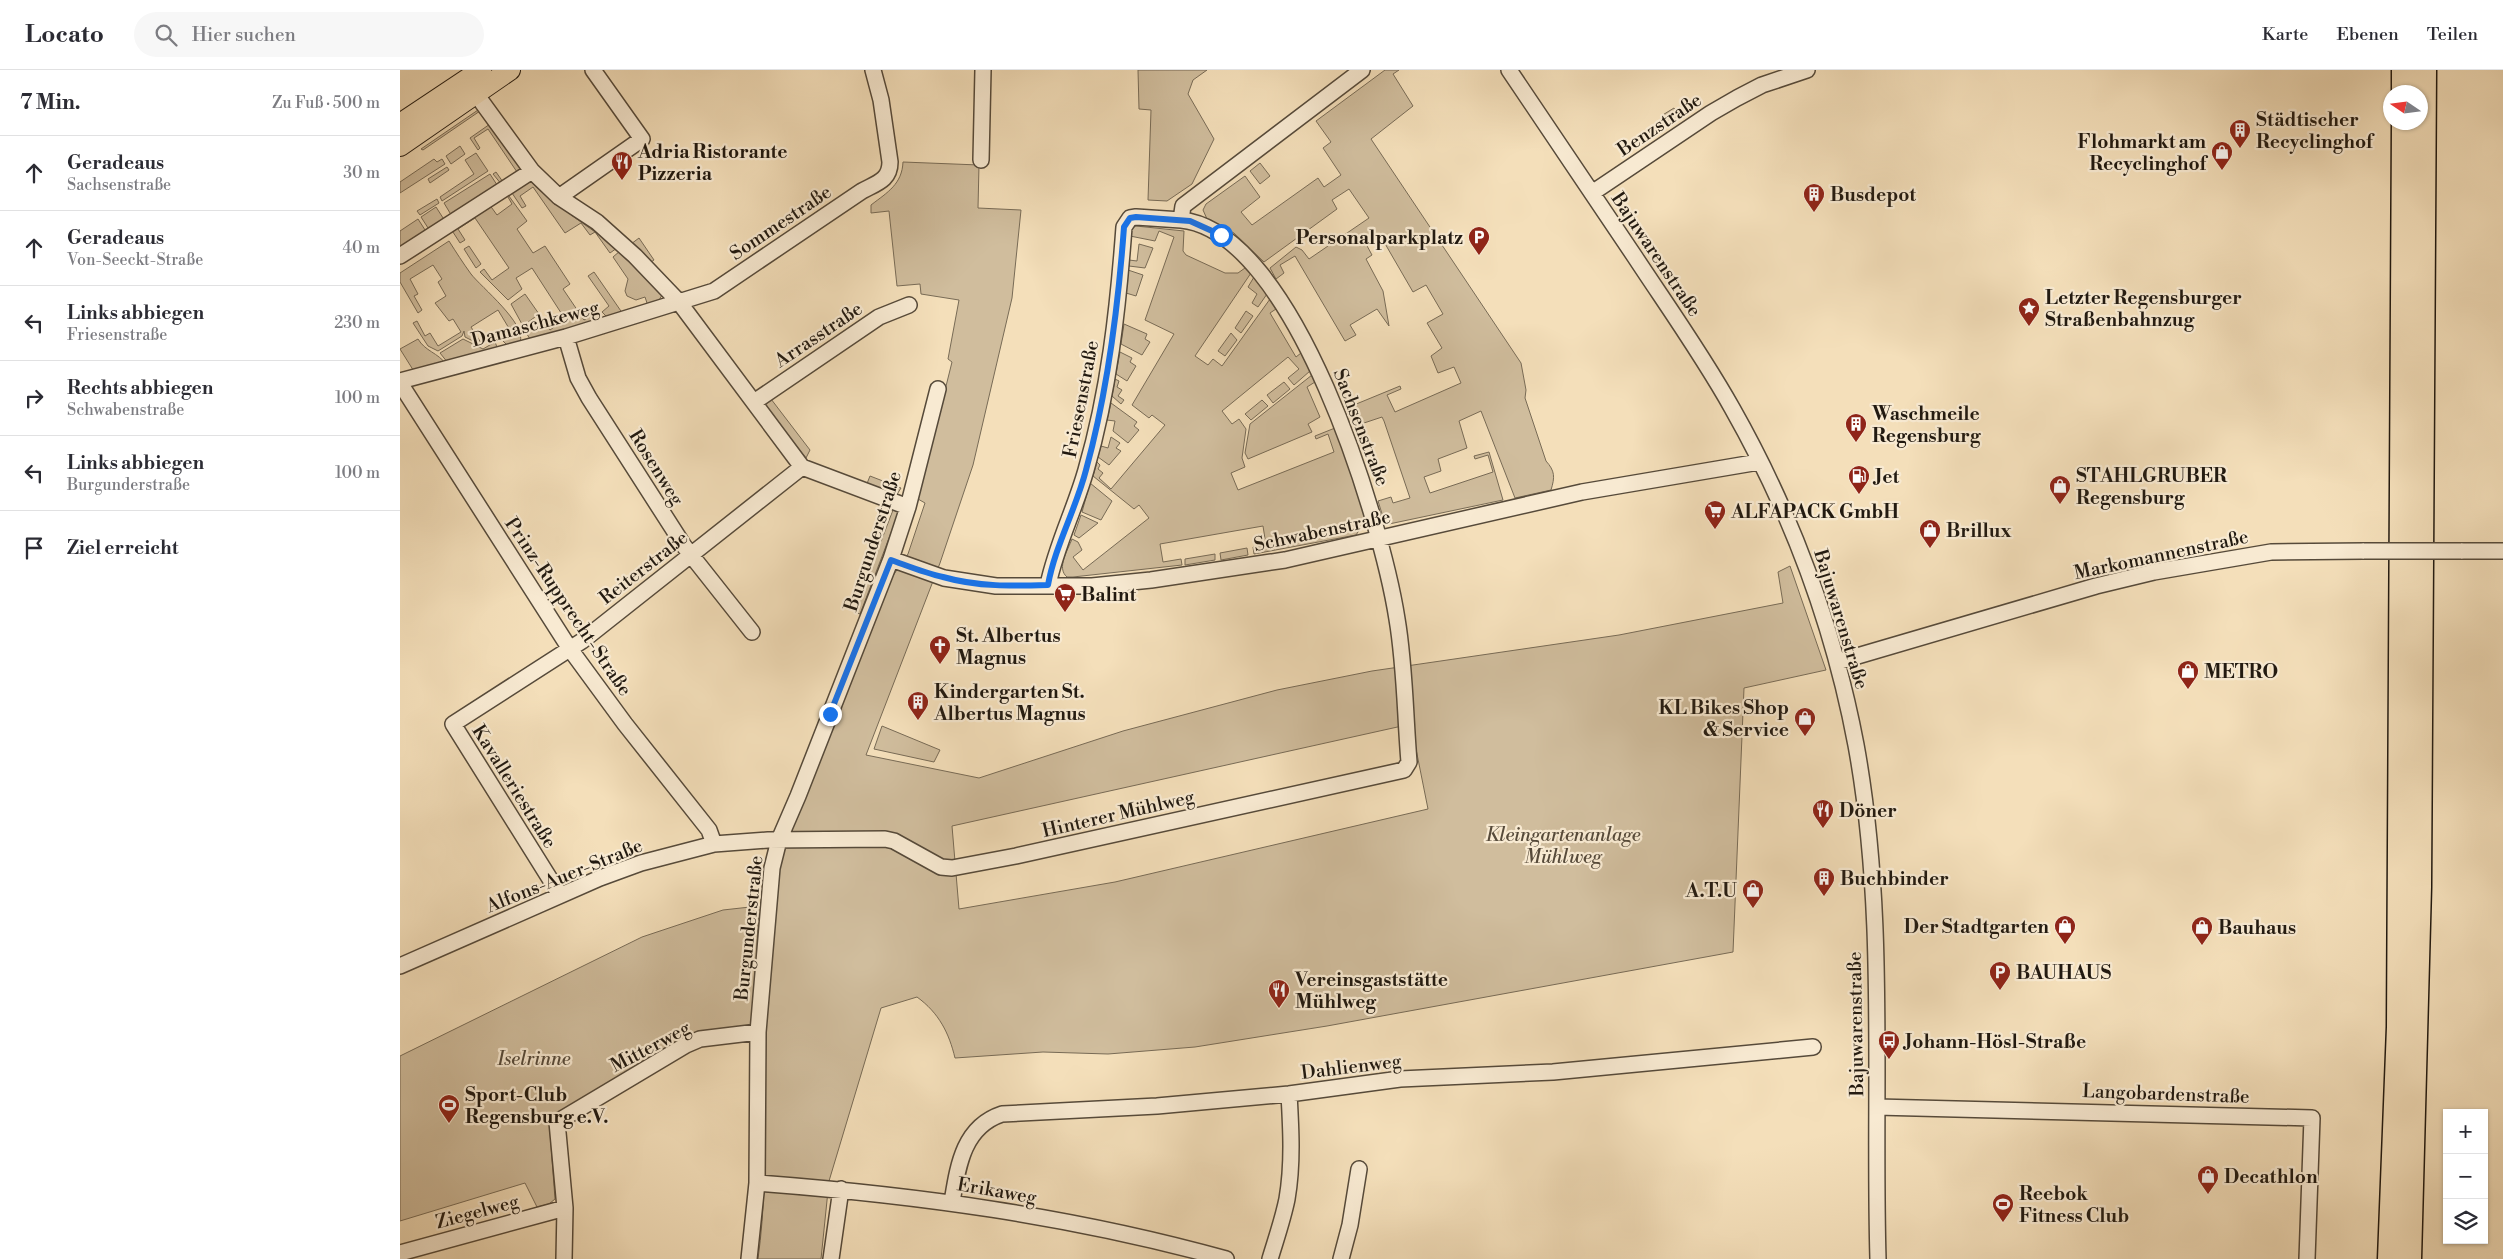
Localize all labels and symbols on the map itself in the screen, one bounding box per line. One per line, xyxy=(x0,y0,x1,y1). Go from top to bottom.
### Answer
north arrow xyxy=(2383,85,2428,130)
street label: Benzstraße xyxy=(1612,88,1706,162)
place label: Städtischer Recyclinghof xyxy=(2256,108,2375,154)
building icon: Städtischer Recyclinghof xyxy=(2228,118,2252,149)
place label: Flohmarkt am Recyclinghof xyxy=(2078,130,2208,176)
place label: Adria Ristorante Pizzeria xyxy=(637,140,787,186)
shop icon: Flohmarkt am Recyclinghof xyxy=(2210,140,2234,171)
restaurant icon: Adria Ristorante Pizzeria xyxy=(610,150,634,181)
street label: Sommestraße xyxy=(725,180,836,266)
building icon: Busdepot xyxy=(1802,182,1826,213)
place label: Busdepot xyxy=(1830,183,1916,207)
street label: Bajuwarenstraße xyxy=(1605,187,1707,321)
route start xyxy=(1210,224,1233,247)
parking icon: Personalparkplatz xyxy=(1467,225,1491,256)
place label: Personalparkplatz xyxy=(1296,226,1463,250)
place label: Letzter Regensburger Straßenbahnzug xyxy=(2045,286,2242,332)
street label: Damaschkeweg xyxy=(469,295,602,353)
place icon: Letzter Regensburger Straßenbahnzug xyxy=(2017,296,2041,327)
street label: Arrasstraße xyxy=(769,297,867,374)
street label: Friesenstraße xyxy=(1058,338,1104,460)
street label: Sachsenstraße xyxy=(1328,365,1394,489)
place label: Waschmeile Regensburg xyxy=(1871,402,1982,448)
building icon: Waschmeile Regensburg xyxy=(1844,412,1868,443)
street label: Rosenweg xyxy=(623,425,689,510)
fuel station icon: Jet xyxy=(1847,464,1871,495)
place label: STAHLGRUBER Regensburg xyxy=(2076,464,2228,510)
place label: Jet xyxy=(1872,465,1900,489)
street label: Burgunderstraße xyxy=(839,468,907,615)
shop icon: STAHLGRUBER Regensburg xyxy=(2048,474,2072,505)
supermarket icon: ALFAPACK GmbH xyxy=(1703,499,1727,530)
place label: ALFAPACK GmbH xyxy=(1730,500,1899,524)
street label: Schwabenstraße xyxy=(1252,505,1393,557)
street label: Prinz-Rupprecht-Straße xyxy=(499,513,637,701)
shop icon: Brillux xyxy=(1918,518,1942,549)
place label: Brillux xyxy=(1946,519,2011,543)
street label: Markomannenstraße xyxy=(2072,525,2251,585)
street label: Reiterstraße xyxy=(594,526,693,610)
street label: Bajuwarenstraße xyxy=(1808,546,1874,692)
supermarket icon: Balint xyxy=(1053,582,1077,613)
place label: Balint xyxy=(1081,583,1137,607)
place label: St. Albertus Magnus xyxy=(956,624,1061,670)
church icon: St. Albertus Magnus xyxy=(928,634,952,665)
shop icon: METRO xyxy=(2176,659,2200,690)
place label: METRO xyxy=(2204,660,2278,684)
place label: Kindergarten St. Albertus Magnus xyxy=(933,680,1086,726)
building icon: Kindergarten St. Albertus Magnus xyxy=(906,690,930,721)
place label: KL Bikes Shop & Service xyxy=(1659,696,1789,742)
route end xyxy=(819,703,842,726)
shop icon: KL Bikes Shop & Service xyxy=(1793,706,1817,737)
street label: Kavalleriestraße xyxy=(466,720,562,853)
street label: Hinterer Mühlweg xyxy=(1040,785,1197,843)
restaurant icon: Döner xyxy=(1811,798,1835,829)
place label: Döner xyxy=(1839,799,1897,823)
park label: Kleingartenanlage Mühlweg xyxy=(1486,823,1641,869)
street label: Alfons-Auer-Straße xyxy=(482,834,646,919)
street label: Burgunderstraße xyxy=(729,854,769,1003)
building icon: Buchbinder xyxy=(1812,866,1836,897)
place label: Buchbinder xyxy=(1840,867,1949,891)
shop icon: A.T.U xyxy=(1741,878,1765,909)
place label: A.T.U xyxy=(1684,879,1737,903)
shop icon: Der Stadtgarten xyxy=(2053,914,2077,945)
place label: Der Stadtgarten xyxy=(1904,915,2049,939)
shop icon: Bauhaus xyxy=(2190,915,2214,946)
place label: Bauhaus xyxy=(2218,916,2296,940)
street label: Bajuwarenstraße xyxy=(1843,951,1869,1098)
parking icon: BAUHAUS xyxy=(1988,960,2012,991)
place label: BAUHAUS xyxy=(2016,961,2111,985)
place label: Vereinsgaststätte Mühlweg xyxy=(1294,968,1448,1014)
restaurant icon: Vereinsgaststätte Mühlweg xyxy=(1267,978,1291,1009)
street label: Mitterweg xyxy=(606,1016,695,1078)
bus stop icon: Johann-Hösl-Straße xyxy=(1877,1029,1901,1060)
place label: Johann-Hösl-Straße xyxy=(1902,1030,2086,1054)
park label: Iselrinne xyxy=(496,1047,571,1071)
street label: Dahlienweg xyxy=(1300,1049,1403,1085)
street label: Langobardenstraße xyxy=(2082,1079,2250,1109)
place label: Sport-Club Regensburg e.V. xyxy=(465,1083,608,1129)
sports icon: Sport-Club Regensburg e.V. xyxy=(437,1093,461,1124)
shop icon: Decathlon xyxy=(2196,1164,2220,1195)
place label: Decathlon xyxy=(2224,1165,2318,1189)
street label: Erikaweg xyxy=(955,1172,1039,1210)
place label: Reebok Fitness Club xyxy=(2019,1182,2129,1228)
street label: Ziegelweg xyxy=(433,1189,522,1235)
sports icon: Reebok Fitness Club xyxy=(1991,1192,2015,1223)

